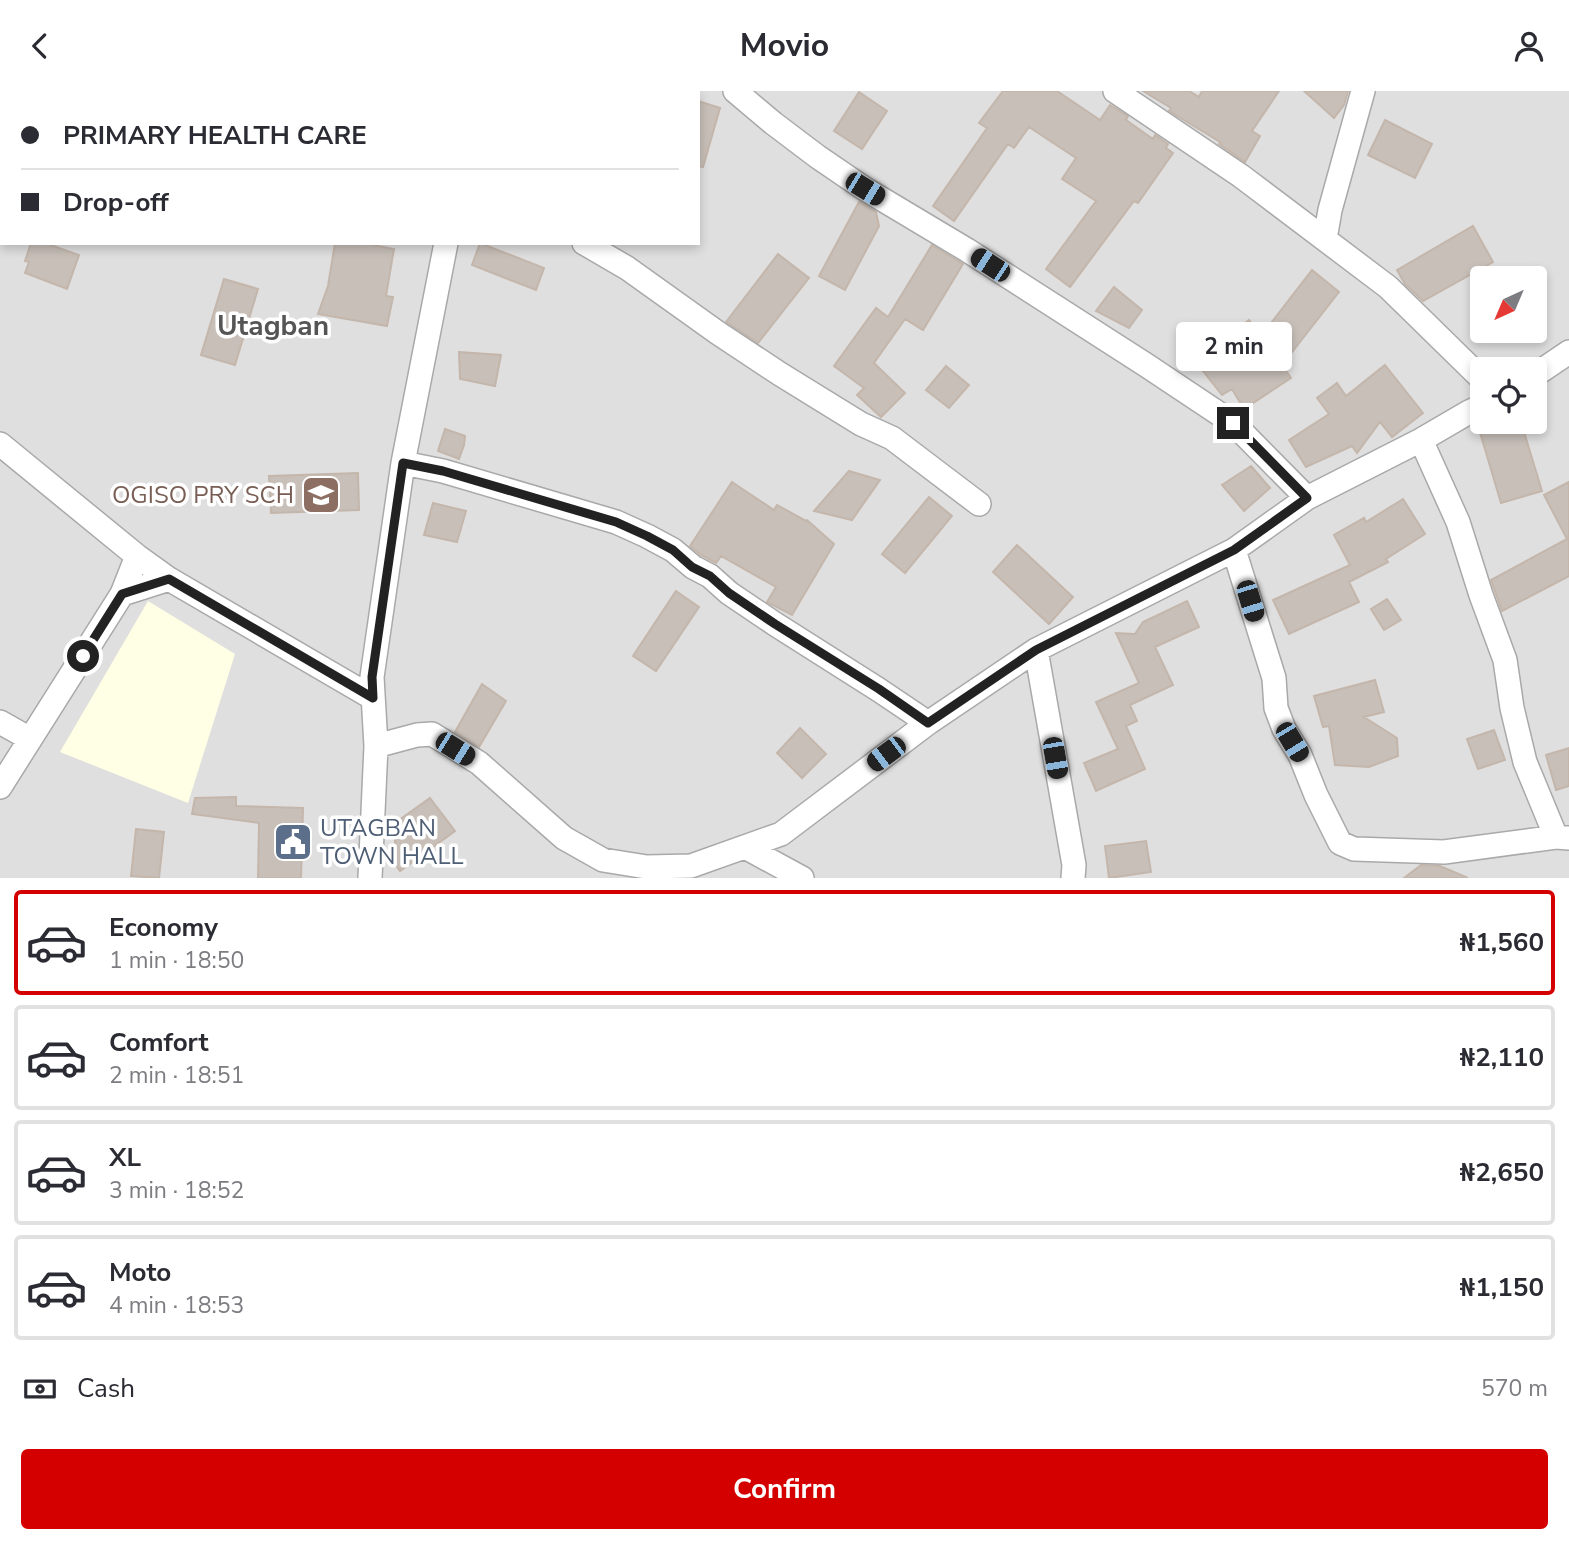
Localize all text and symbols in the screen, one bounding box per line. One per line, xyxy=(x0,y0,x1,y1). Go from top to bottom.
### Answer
text: Movio xyxy=(740,24,829,67)
icon: back xyxy=(21,27,59,65)
icon: person xyxy=(1510,27,1548,65)
text: PRIMARY HEALTH CARE xyxy=(63,118,367,153)
car xyxy=(842,169,889,209)
text: Drop-off xyxy=(63,185,169,220)
car xyxy=(967,245,1014,285)
north arrow xyxy=(1470,266,1547,343)
map controls xyxy=(1470,266,1547,434)
district label: Utagban xyxy=(217,307,329,345)
callout: 2 min xyxy=(1175,321,1291,371)
text: 2 min xyxy=(1204,331,1264,362)
button: locate xyxy=(1470,357,1547,434)
route end xyxy=(1217,407,1249,439)
school or university icon: OGISO PRY SCH xyxy=(300,474,342,516)
place label: OGISO PRY SCH xyxy=(112,479,294,511)
car xyxy=(1234,578,1267,624)
route start xyxy=(67,640,99,672)
car xyxy=(1273,719,1312,765)
car xyxy=(432,729,479,769)
car xyxy=(863,733,910,775)
car xyxy=(1042,735,1069,781)
place label: UTAGBAN TOWN HALL xyxy=(320,812,464,872)
public building icon: UTAGBAN TOWN HALL xyxy=(272,821,314,863)
text: Economy xyxy=(109,910,218,945)
icon: car xyxy=(25,911,88,974)
text: ₦1,560 xyxy=(1460,925,1544,960)
text: 1 min · 18:50 xyxy=(109,945,244,976)
text: Comfort xyxy=(109,1025,209,1060)
icon: car xyxy=(25,1026,88,1089)
text: ₦2,110 xyxy=(1460,1040,1544,1075)
text: 2 min · 18:51 xyxy=(109,1060,244,1091)
text: XL xyxy=(109,1140,141,1175)
icon: car xyxy=(25,1141,88,1204)
text: ₦2,650 xyxy=(1460,1155,1544,1190)
text: 3 min · 18:52 xyxy=(109,1175,244,1206)
text: Moto xyxy=(109,1255,171,1290)
icon: car xyxy=(25,1256,88,1319)
text: ₦1,150 xyxy=(1460,1270,1544,1305)
text: 4 min · 18:53 xyxy=(109,1290,244,1321)
icon: cash xyxy=(21,1370,59,1408)
text: Cash xyxy=(77,1371,135,1406)
text: 570 m xyxy=(1481,1373,1548,1404)
button: Confirm xyxy=(21,1449,1548,1529)

